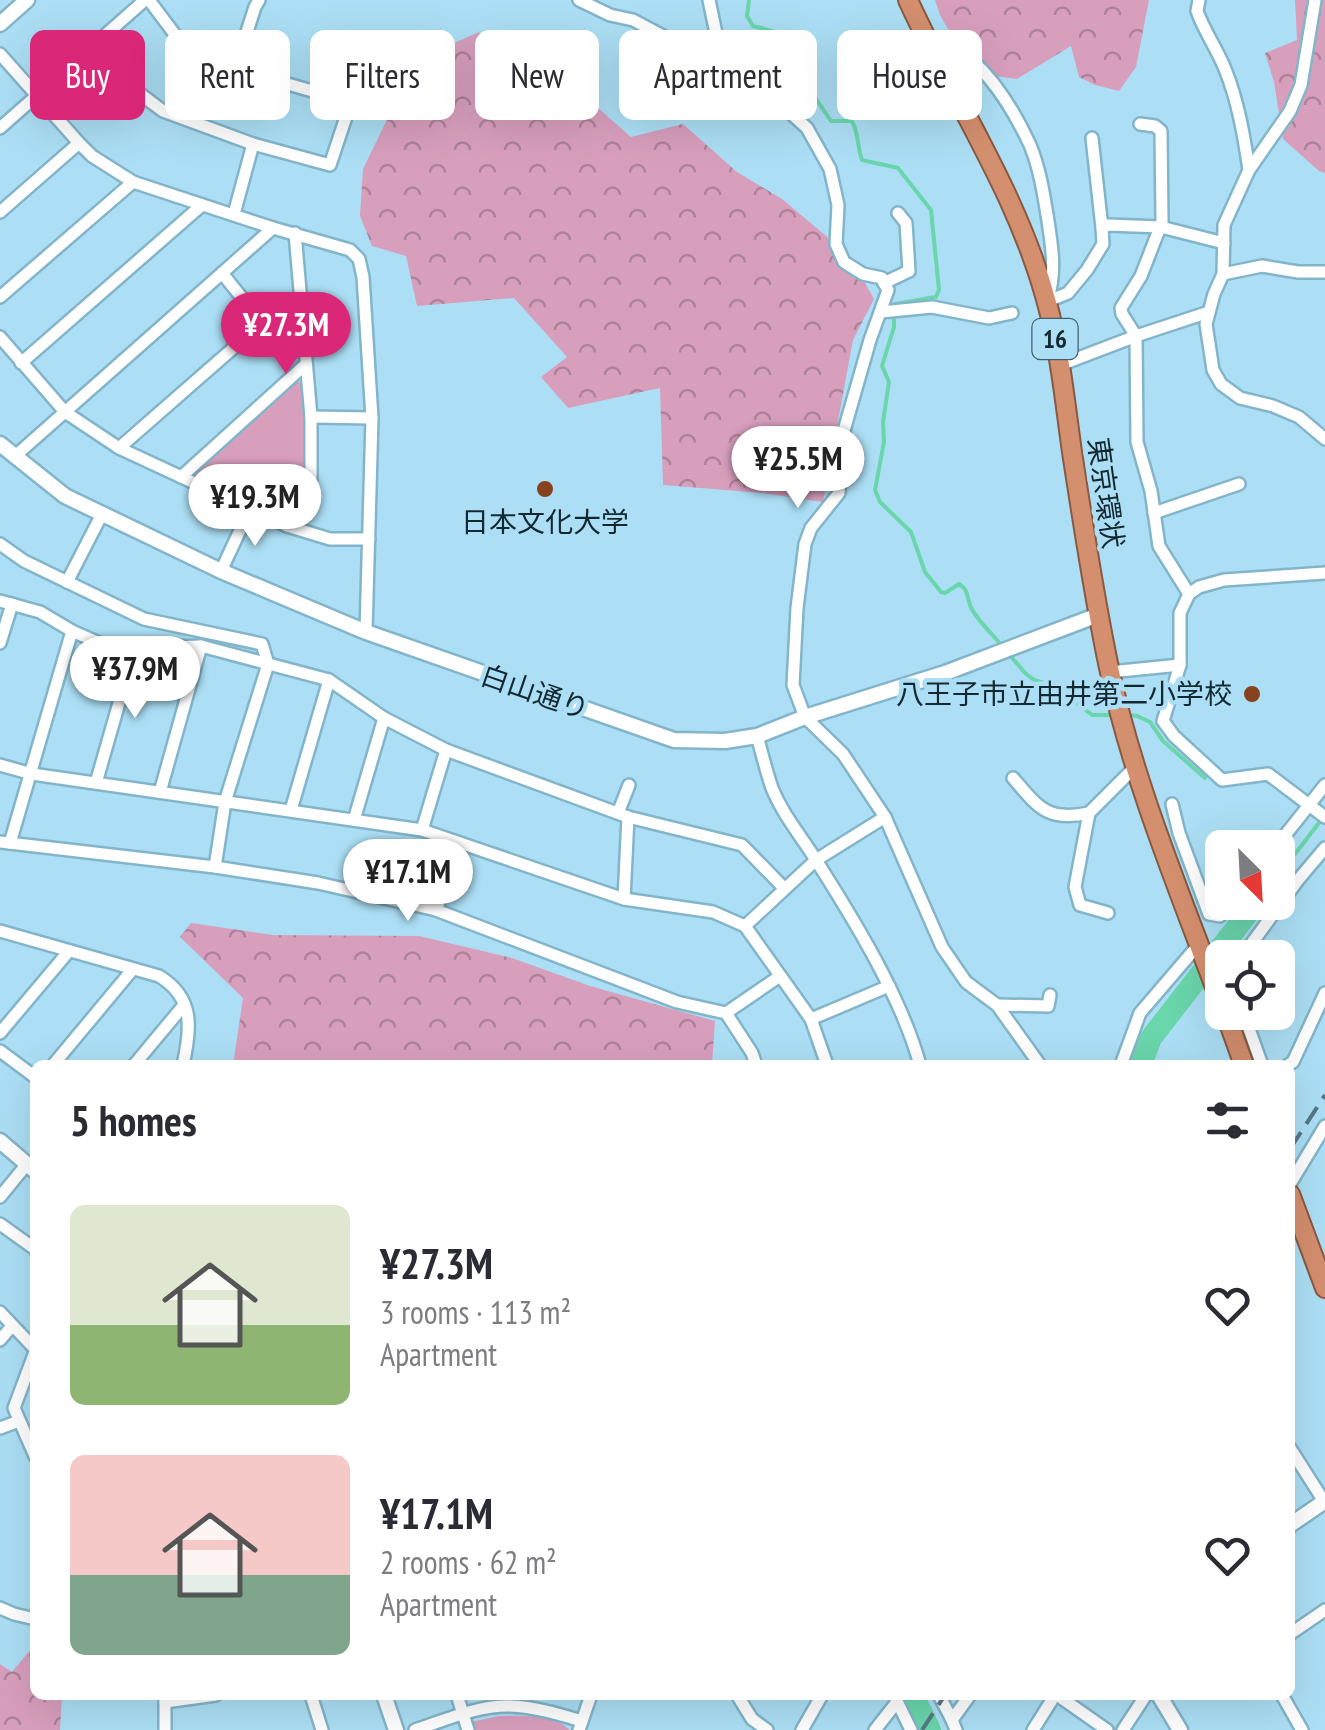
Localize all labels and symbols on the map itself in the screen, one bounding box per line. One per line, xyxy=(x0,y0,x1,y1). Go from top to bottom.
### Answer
pin: ¥27.3M xyxy=(205,292,367,377)
road number: 16 xyxy=(1032,319,1078,359)
pin: ¥25.5M xyxy=(717,426,879,511)
street label: 東京環状 xyxy=(1080,435,1133,551)
pin: ¥19.3M xyxy=(174,464,336,549)
marker: 日本文化大学 xyxy=(534,478,556,500)
place label: 日本文化大学 xyxy=(461,503,629,540)
pin: ¥37.9M xyxy=(54,636,216,721)
street label: 白山通り xyxy=(476,656,594,727)
place label: 八王子市立由井第二小学校 xyxy=(896,675,1232,712)
marker: 八王子市立由井第二小学校 xyxy=(1241,683,1263,705)
north arrow xyxy=(1205,830,1295,920)
pin: ¥17.1M xyxy=(327,839,489,924)

